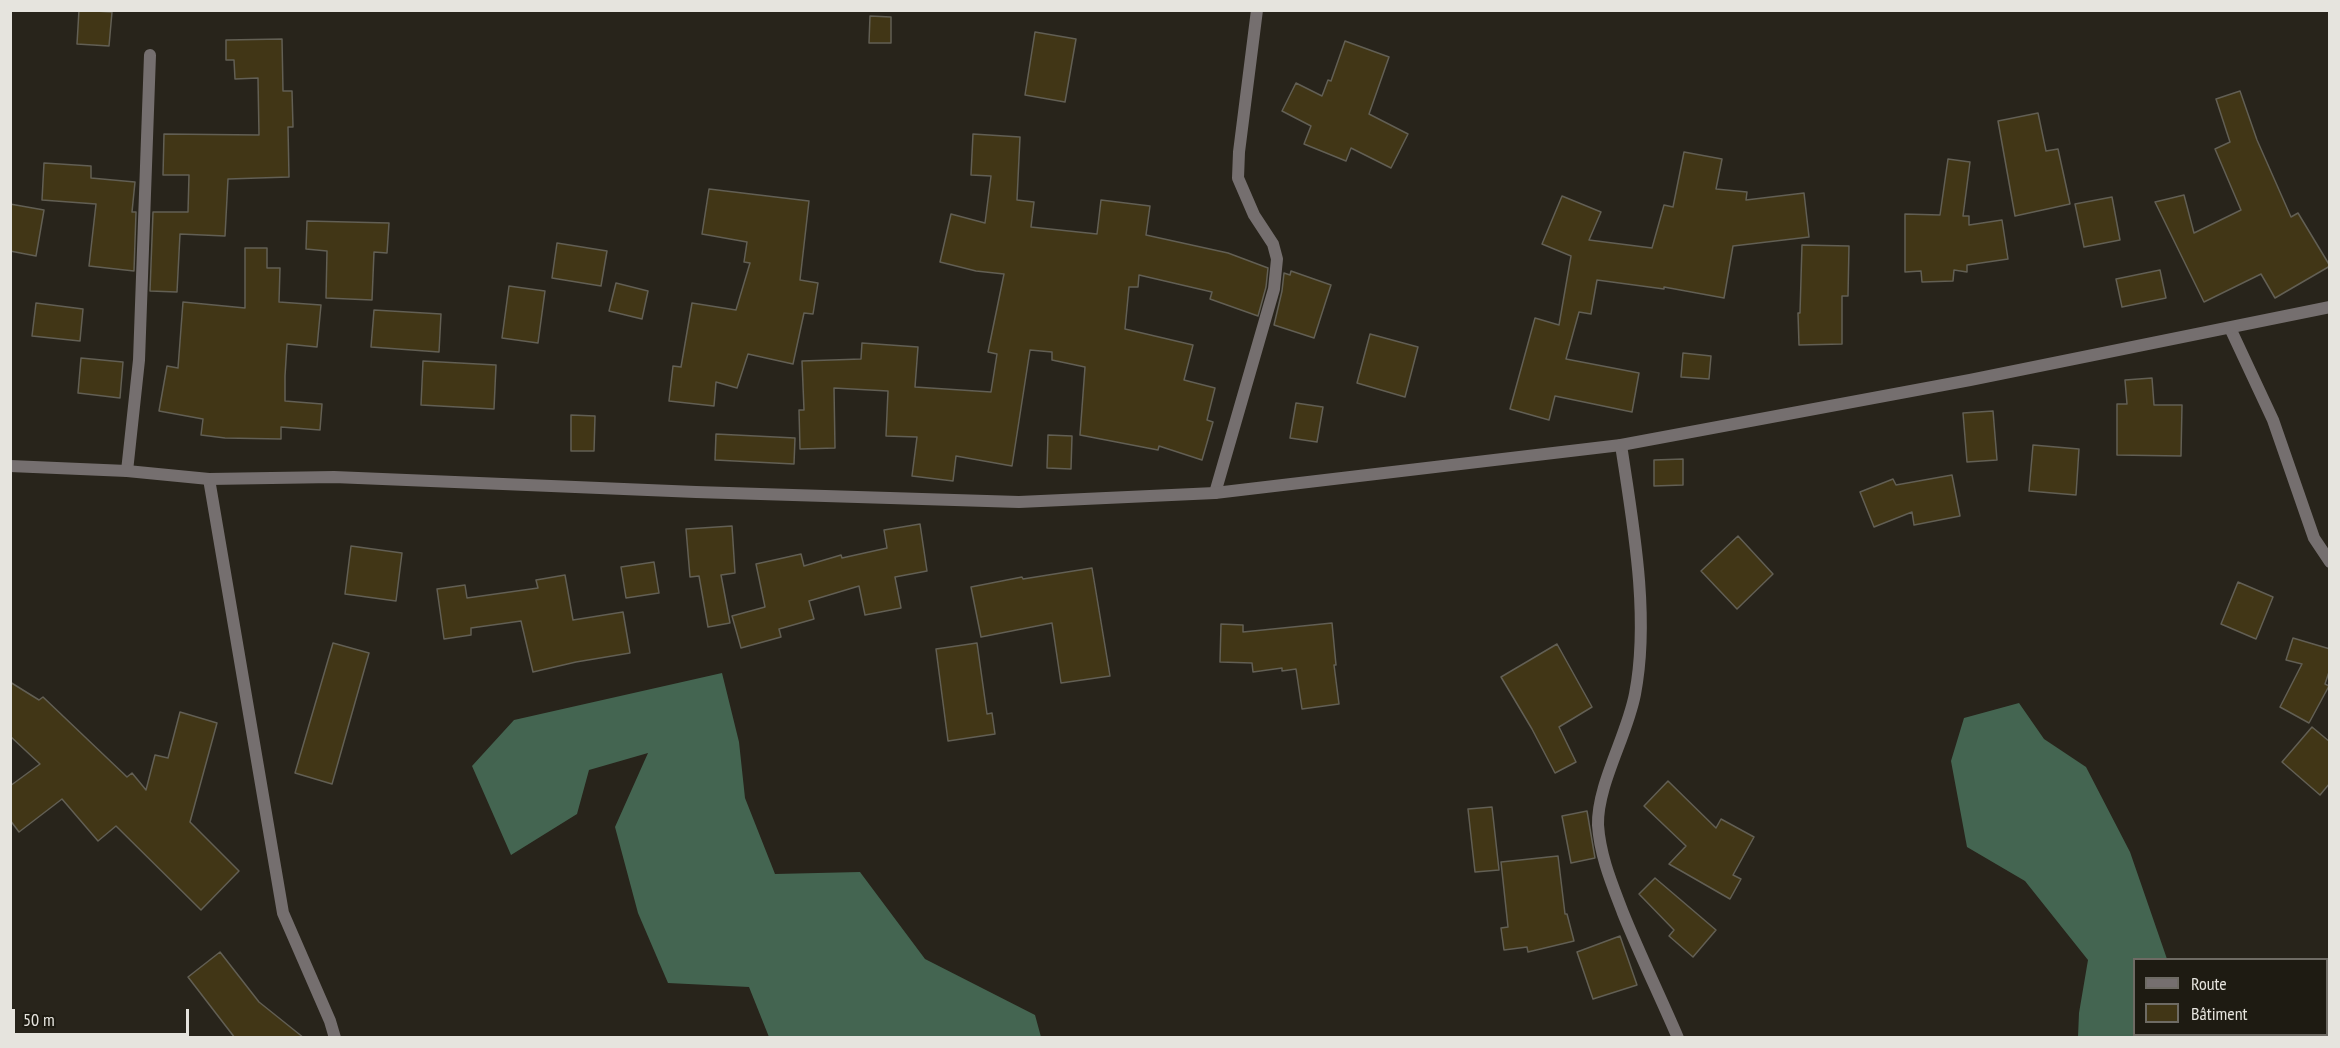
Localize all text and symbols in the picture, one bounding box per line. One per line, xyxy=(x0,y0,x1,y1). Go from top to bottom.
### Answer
legend xyxy=(2133,958,2328,1036)
text: Route xyxy=(2191,972,2227,995)
scale bar xyxy=(15,997,192,1035)
text: Bâtiment xyxy=(2191,1002,2248,1025)
text: 50 m xyxy=(23,1008,55,1031)

